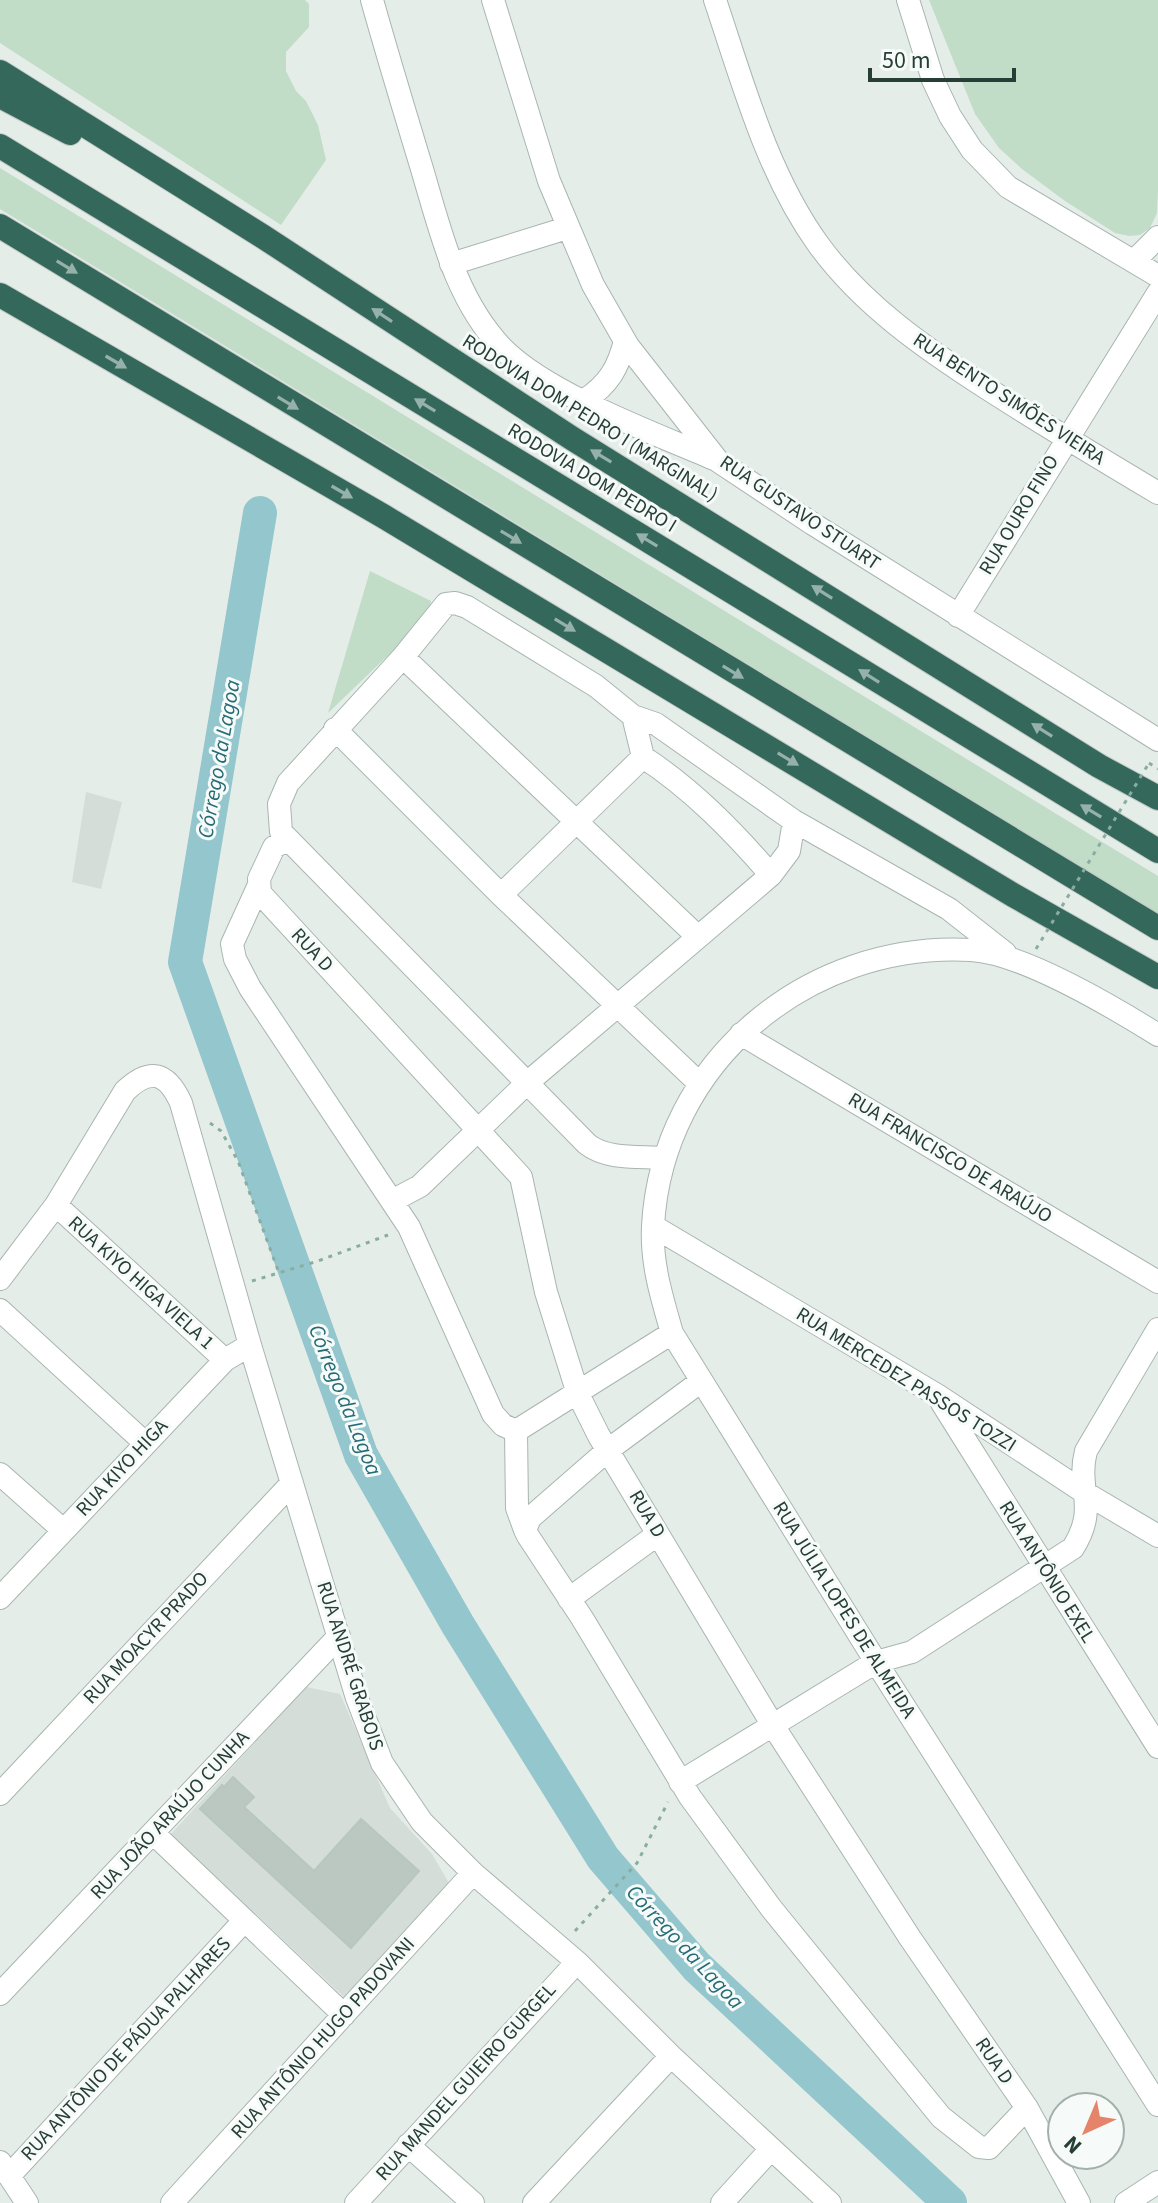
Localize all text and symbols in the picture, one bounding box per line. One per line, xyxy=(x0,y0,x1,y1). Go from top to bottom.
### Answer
scale bar xyxy=(870,32,1014,82)
text: 50 m xyxy=(882,43,931,78)
one-way arrow xyxy=(55,259,78,274)
one-way arrow xyxy=(372,307,393,322)
street label: RUA BENTO SIMÕES VIEIRA xyxy=(907,326,1111,472)
street label: RODOVIA DOM PEDRO I (MARGINAL) xyxy=(458,329,722,507)
one-way arrow xyxy=(105,355,127,369)
one-way arrow xyxy=(277,396,299,410)
one-way arrow xyxy=(414,398,436,412)
street label: RODOVIA DOM PEDRO I xyxy=(503,418,681,538)
one-way arrow xyxy=(590,449,612,463)
street label: RUA GUSTAVO STUART xyxy=(714,449,886,577)
street label: RUA OURO FINO xyxy=(972,450,1066,580)
one-way arrow xyxy=(330,485,353,499)
one-way arrow xyxy=(500,530,522,544)
one-way arrow xyxy=(636,533,658,547)
one-way arrow xyxy=(812,584,833,599)
one-way arrow xyxy=(554,618,576,632)
one-way arrow xyxy=(722,664,744,678)
one-way arrow xyxy=(858,669,880,683)
water label: Córrego da Lagoa xyxy=(189,677,249,841)
one-way arrow xyxy=(1032,723,1053,738)
one-way arrow xyxy=(777,752,799,766)
one-way arrow xyxy=(1080,804,1102,818)
street label: RUA D xyxy=(284,922,340,978)
street label: RUA FRANCISCO DE ARAÚJO xyxy=(843,1086,1057,1230)
street label: RUA KIYO HIGA VIELA 1 xyxy=(62,1210,220,1356)
street label: RUA MERCEDEZ PASSOS TOZZI xyxy=(791,1301,1021,1459)
water label: Córrego da Lagoa xyxy=(300,1320,390,1481)
street label: RUA KIYO HIGA xyxy=(70,1413,174,1523)
street label: RUA D xyxy=(622,1485,672,1543)
street label: RUA JÚLIA LOPES DE ALMEIDA xyxy=(766,1496,922,1724)
street label: RUA ANTÔNIO EXEL xyxy=(992,1496,1102,1649)
street label: RUA MOACYR PRADO xyxy=(77,1565,215,1711)
street label: RUA ANDRÉ GRABOIS xyxy=(309,1578,391,1754)
street label: RUA JOÃO ARAÚJO CUNHA xyxy=(84,1724,256,1906)
water label: Córrego da Lagoa xyxy=(619,1877,752,2017)
street label: RUA ANTÔNIO DE PÁDUA PALHARES xyxy=(15,1931,237,2167)
street label: RUA ANTÔNIO HUGO PADOVANI xyxy=(225,1931,421,2145)
street label: RUA MANDEL GUIEIRO GURGEL xyxy=(369,1977,563,2187)
street label: RUA D xyxy=(968,2032,1020,2090)
north arrow xyxy=(1046,2091,1126,2171)
text: N xyxy=(1056,2128,1089,2161)

